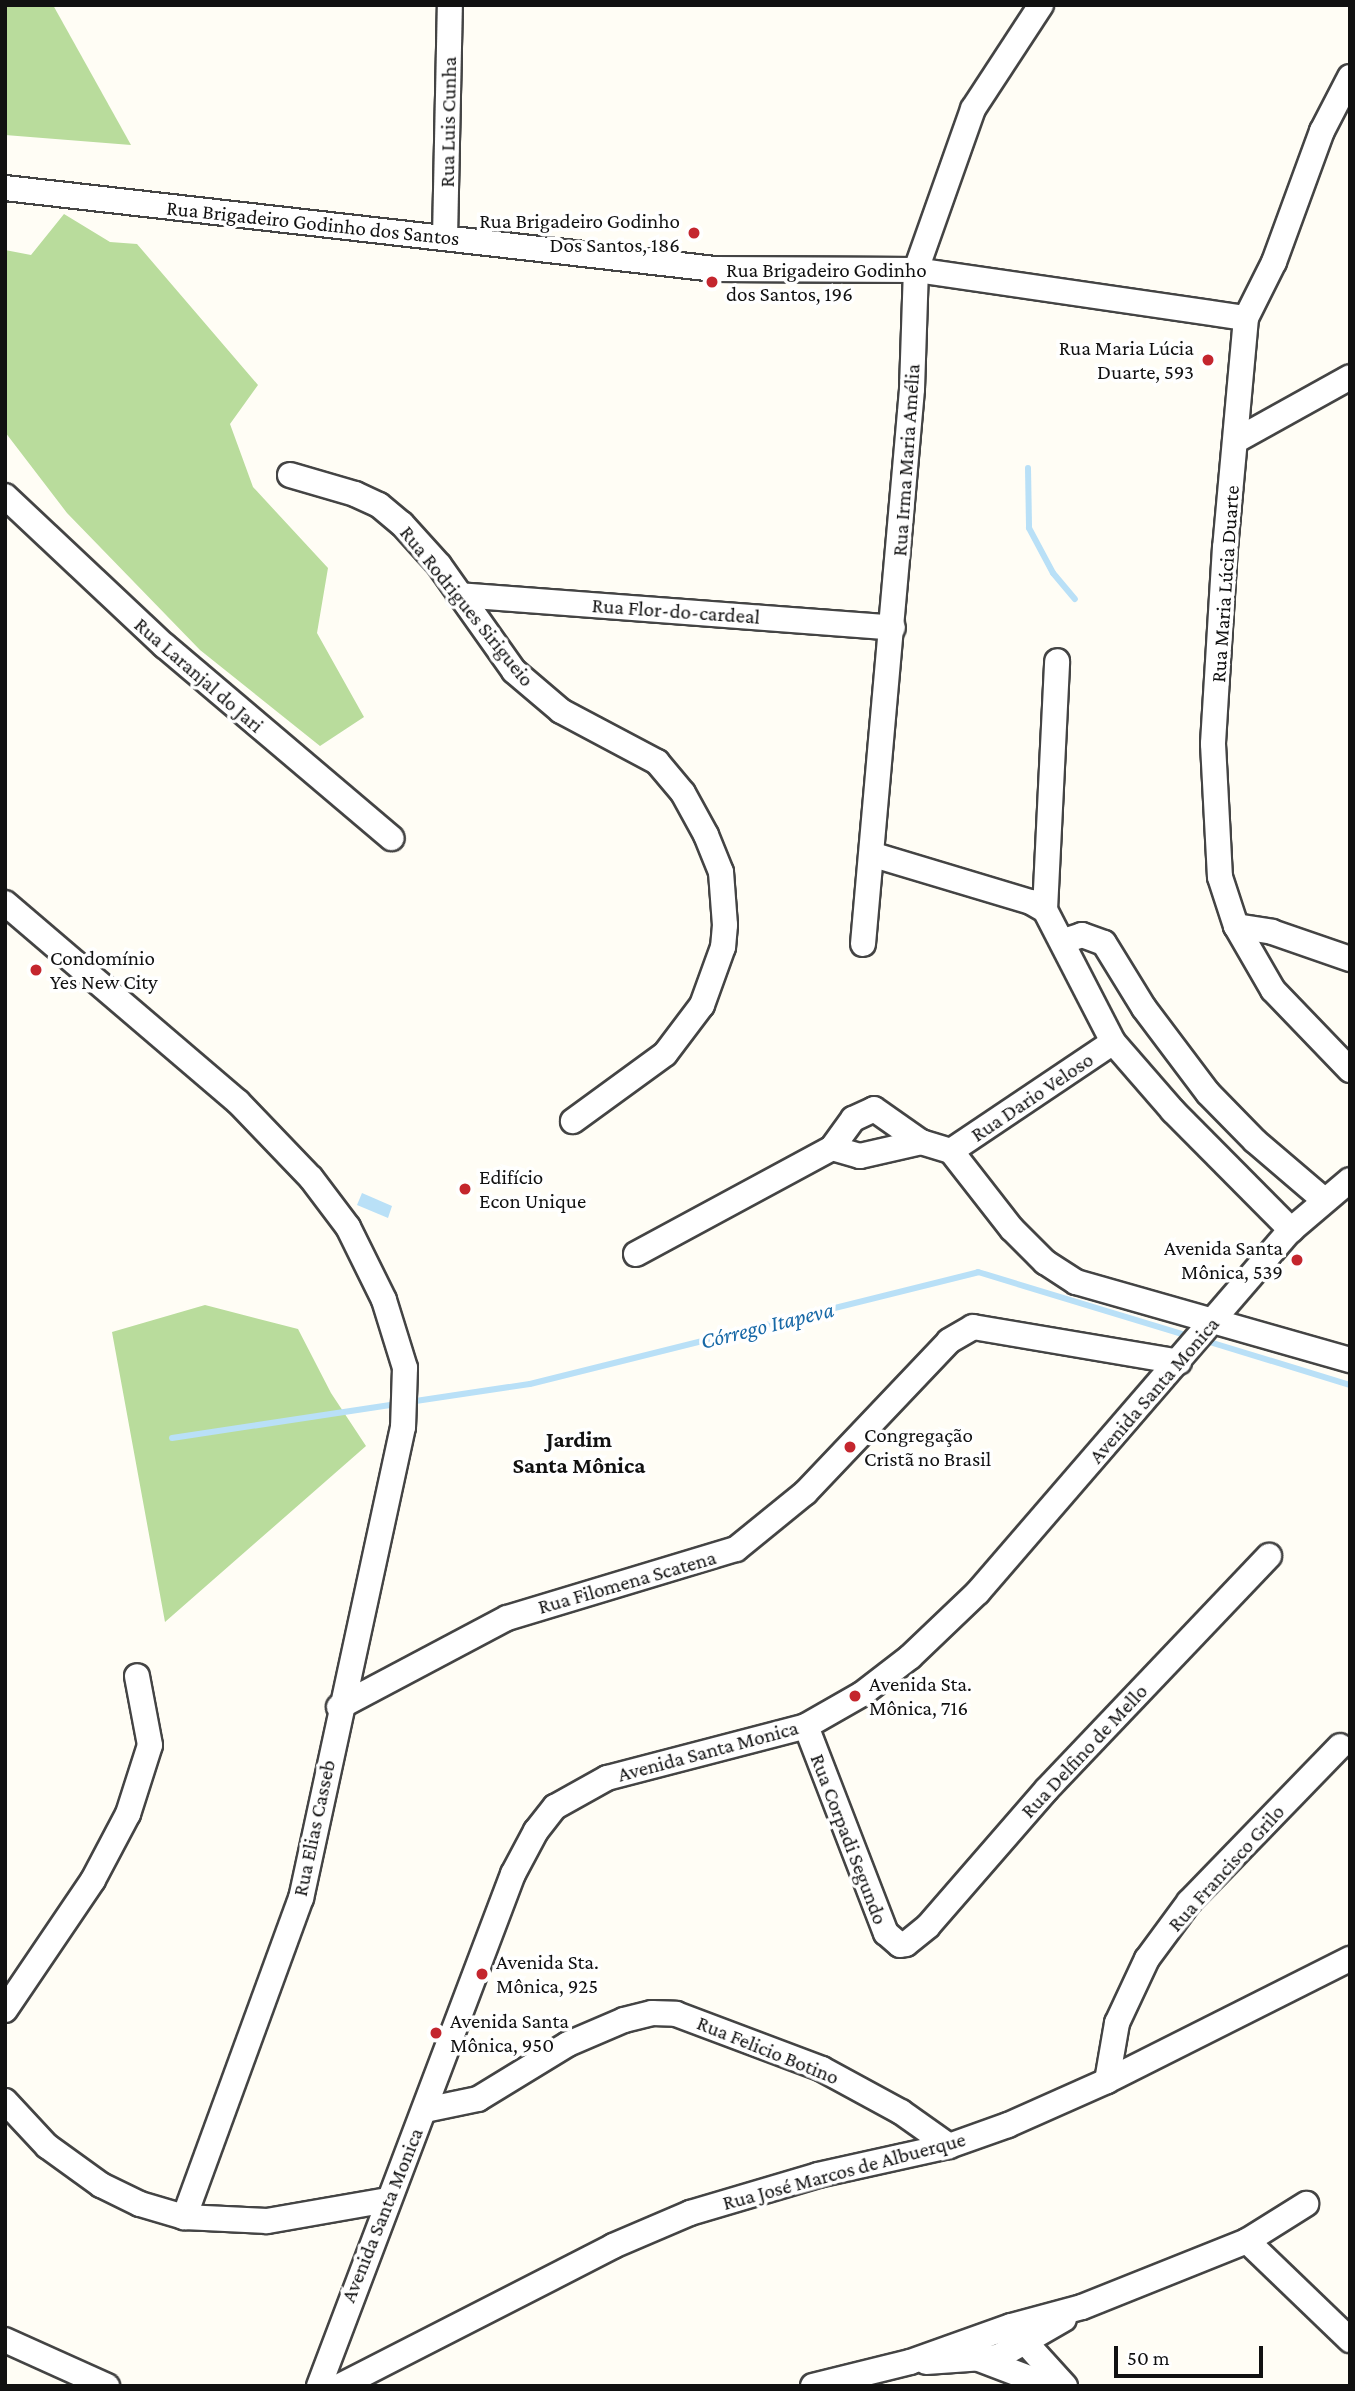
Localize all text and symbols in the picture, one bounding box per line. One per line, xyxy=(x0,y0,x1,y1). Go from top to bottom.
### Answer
street label: Rua Luis Cunha xyxy=(434,56,462,188)
street label: Rua Brigadeiro Godinho dos Santos xyxy=(165,195,461,251)
place label: Rua Brigadeiro Godinho Dos Santos, 186 xyxy=(479,208,680,258)
marker: Rua Brigadeiro Godinho Dos Santos, 186 xyxy=(686,225,702,241)
place label: Rua Brigadeiro Godinho dos Santos, 196 xyxy=(726,257,927,307)
marker: Rua Brigadeiro Godinho dos Santos, 196 xyxy=(704,274,720,290)
place label: Rua Maria Lúcia Duarte, 593 xyxy=(1059,335,1194,385)
marker: Rua Maria Lúcia Duarte, 593 xyxy=(1200,352,1216,368)
street label: Rua Irma Maria Amélia xyxy=(887,363,925,557)
street label: Rua Maria Lúcia Duarte xyxy=(1206,485,1244,683)
street label: Rua Rodrigues Sirigueio xyxy=(394,521,540,691)
street label: Rua Flor-do-cardeal xyxy=(591,593,761,629)
street label: Rua Laranjal do Jari xyxy=(129,612,269,738)
place label: Condomínio Yes New City xyxy=(50,945,158,995)
marker: Condomínio Yes New City xyxy=(28,962,44,978)
street label: Rua Dario Veloso xyxy=(966,1047,1098,1147)
place label: Edifício Econ Unique xyxy=(479,1164,586,1214)
marker: Edifício Econ Unique xyxy=(457,1181,473,1197)
place label: Avenida Santa Mônica, 539 xyxy=(1164,1235,1283,1285)
marker: Avenida Santa Mônica, 539 xyxy=(1289,1252,1305,1268)
water label: Córrego Itapeva xyxy=(697,1295,837,1355)
street label: Avenida Santa Monica xyxy=(1083,1312,1225,1468)
place label: Congregação Cristã no Brasil xyxy=(864,1422,991,1472)
district label: Jardim Santa Mônica xyxy=(512,1425,646,1479)
marker: Congregação Cristã no Brasil xyxy=(842,1439,858,1455)
street label: Rua Filomena Scatena xyxy=(535,1545,719,1619)
place label: Avenida Sta. Mônica, 716 xyxy=(869,1671,972,1721)
street label: Rua Delfino de Mello xyxy=(1015,1679,1153,1823)
marker: Avenida Sta. Mônica, 716 xyxy=(847,1688,863,1704)
street label: Avenida Santa Monica xyxy=(615,1715,801,1787)
street label: Rua Corpadi Segundo xyxy=(805,1750,893,1928)
street label: Rua Elias Casseb xyxy=(287,1757,341,1899)
street label: Rua Francisco Grilo xyxy=(1162,1799,1290,1937)
place label: Avenida Sta. Mônica, 925 xyxy=(496,1949,599,1999)
marker: Avenida Sta. Mônica, 925 xyxy=(474,1966,490,1982)
place label: Avenida Santa Mônica, 950 xyxy=(450,2008,569,2058)
street label: Rua Felicio Botino xyxy=(693,2010,843,2090)
marker: Avenida Santa Mônica, 950 xyxy=(428,2025,444,2041)
street label: Avenida Santa Monica xyxy=(335,2124,429,2306)
street label: Rua José Marcos de Albuerque xyxy=(720,2126,968,2216)
scale bar xyxy=(1117,2332,1266,2376)
text: 50 m xyxy=(1127,2346,1170,2370)

